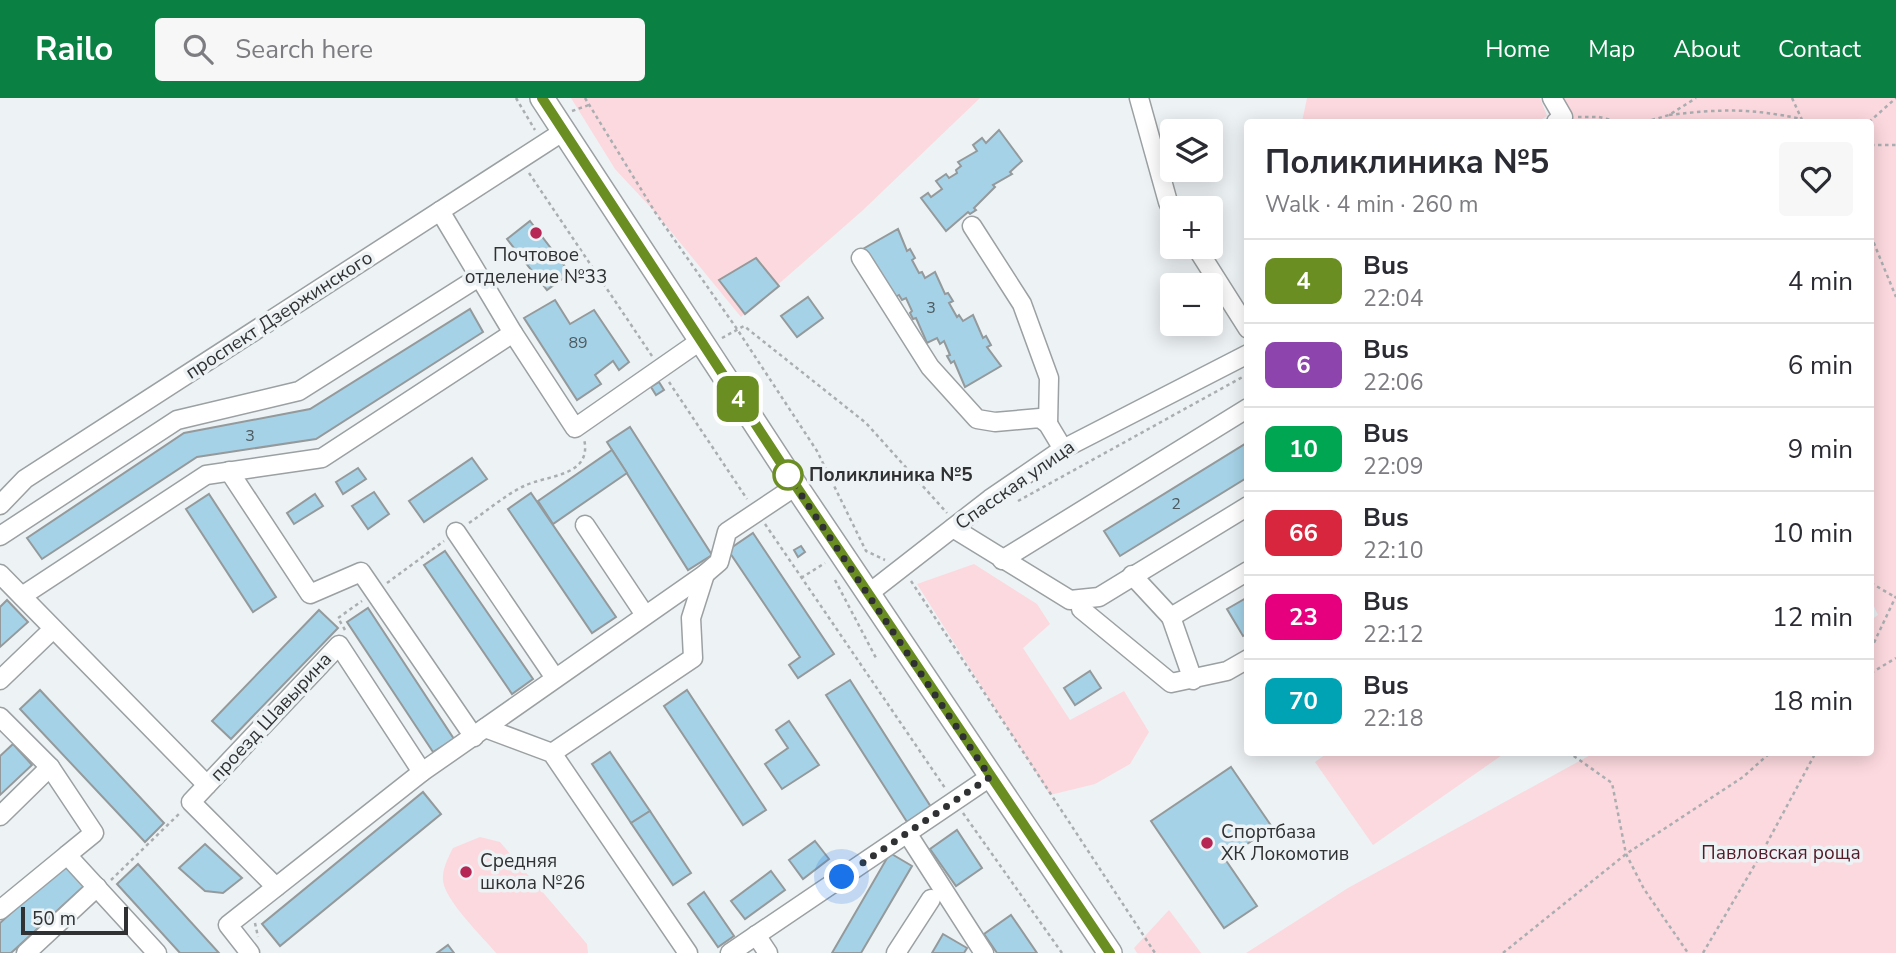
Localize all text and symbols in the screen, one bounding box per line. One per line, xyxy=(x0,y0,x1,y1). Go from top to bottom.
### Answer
search box xyxy=(155,18,645,81)
text: Railo xyxy=(35,27,113,72)
icon: search xyxy=(179,30,217,68)
text: Search here xyxy=(235,32,373,67)
text: Home xyxy=(1485,33,1550,65)
text: Map xyxy=(1588,33,1635,65)
text: About xyxy=(1673,33,1740,65)
text: Contact xyxy=(1778,33,1861,65)
map controls xyxy=(1160,119,1223,336)
button: layers xyxy=(1160,119,1223,182)
text: Поликлиника №5 xyxy=(1265,140,1549,185)
button: heart xyxy=(1779,142,1853,216)
text: Walk · 4 min · 260 m xyxy=(1265,189,1478,220)
button: + xyxy=(1160,196,1223,259)
marker: Почтовое отделение №33 xyxy=(528,225,544,241)
place label: Почтовое отделение №33 xyxy=(465,242,607,290)
street label: проспект Дзержинского xyxy=(180,245,378,385)
text: Bus xyxy=(1363,248,1409,283)
text: 4 min xyxy=(1788,264,1853,299)
text: 4 xyxy=(1296,265,1311,297)
button: − xyxy=(1160,273,1223,336)
text: 22:04 xyxy=(1363,283,1423,314)
house number: 3 xyxy=(926,297,936,319)
house number: 89 xyxy=(568,332,588,354)
text: Bus xyxy=(1363,332,1409,367)
text: 6 min xyxy=(1788,348,1853,383)
text: 6 xyxy=(1296,349,1311,381)
text: 22:06 xyxy=(1363,367,1423,398)
line badge: 4 xyxy=(715,376,761,422)
text: 4 xyxy=(731,383,745,415)
text: Bus xyxy=(1363,416,1409,451)
house number: 3 xyxy=(245,425,255,447)
text: 9 min xyxy=(1788,432,1853,467)
text: 10 xyxy=(1289,433,1318,465)
street label: Спасская улица xyxy=(950,434,1080,536)
text: 22:09 xyxy=(1363,451,1423,482)
marker: Поликлиника №5 xyxy=(773,460,803,490)
place label: Поликлиника №5 xyxy=(809,462,973,488)
house number: 2 xyxy=(1171,493,1181,515)
text: Bus xyxy=(1363,500,1409,535)
text: 10 min xyxy=(1772,516,1853,551)
text: 66 xyxy=(1289,517,1318,549)
text: 22:10 xyxy=(1363,535,1423,566)
text: Bus xyxy=(1363,584,1409,619)
text: 12 min xyxy=(1772,600,1853,635)
text: 23 xyxy=(1289,601,1318,633)
text: 22:12 xyxy=(1363,619,1423,650)
street label: проезд Шавырина xyxy=(204,647,338,787)
text: Bus xyxy=(1363,668,1409,703)
text: 18 min xyxy=(1772,684,1853,719)
text: 70 xyxy=(1289,685,1318,717)
text: 22:18 xyxy=(1363,703,1423,734)
place label: Спортбаза ХК Локомотив xyxy=(1221,819,1349,867)
marker: Спортбаза ХК Локомотив xyxy=(1199,835,1215,851)
park label: Павловская роща xyxy=(1701,840,1861,866)
place label: Средняя школа №26 xyxy=(480,848,585,896)
your location xyxy=(824,859,859,894)
marker: Средняя школа №26 xyxy=(458,864,474,880)
scale bar xyxy=(21,904,128,936)
text: 50 m xyxy=(32,906,76,932)

